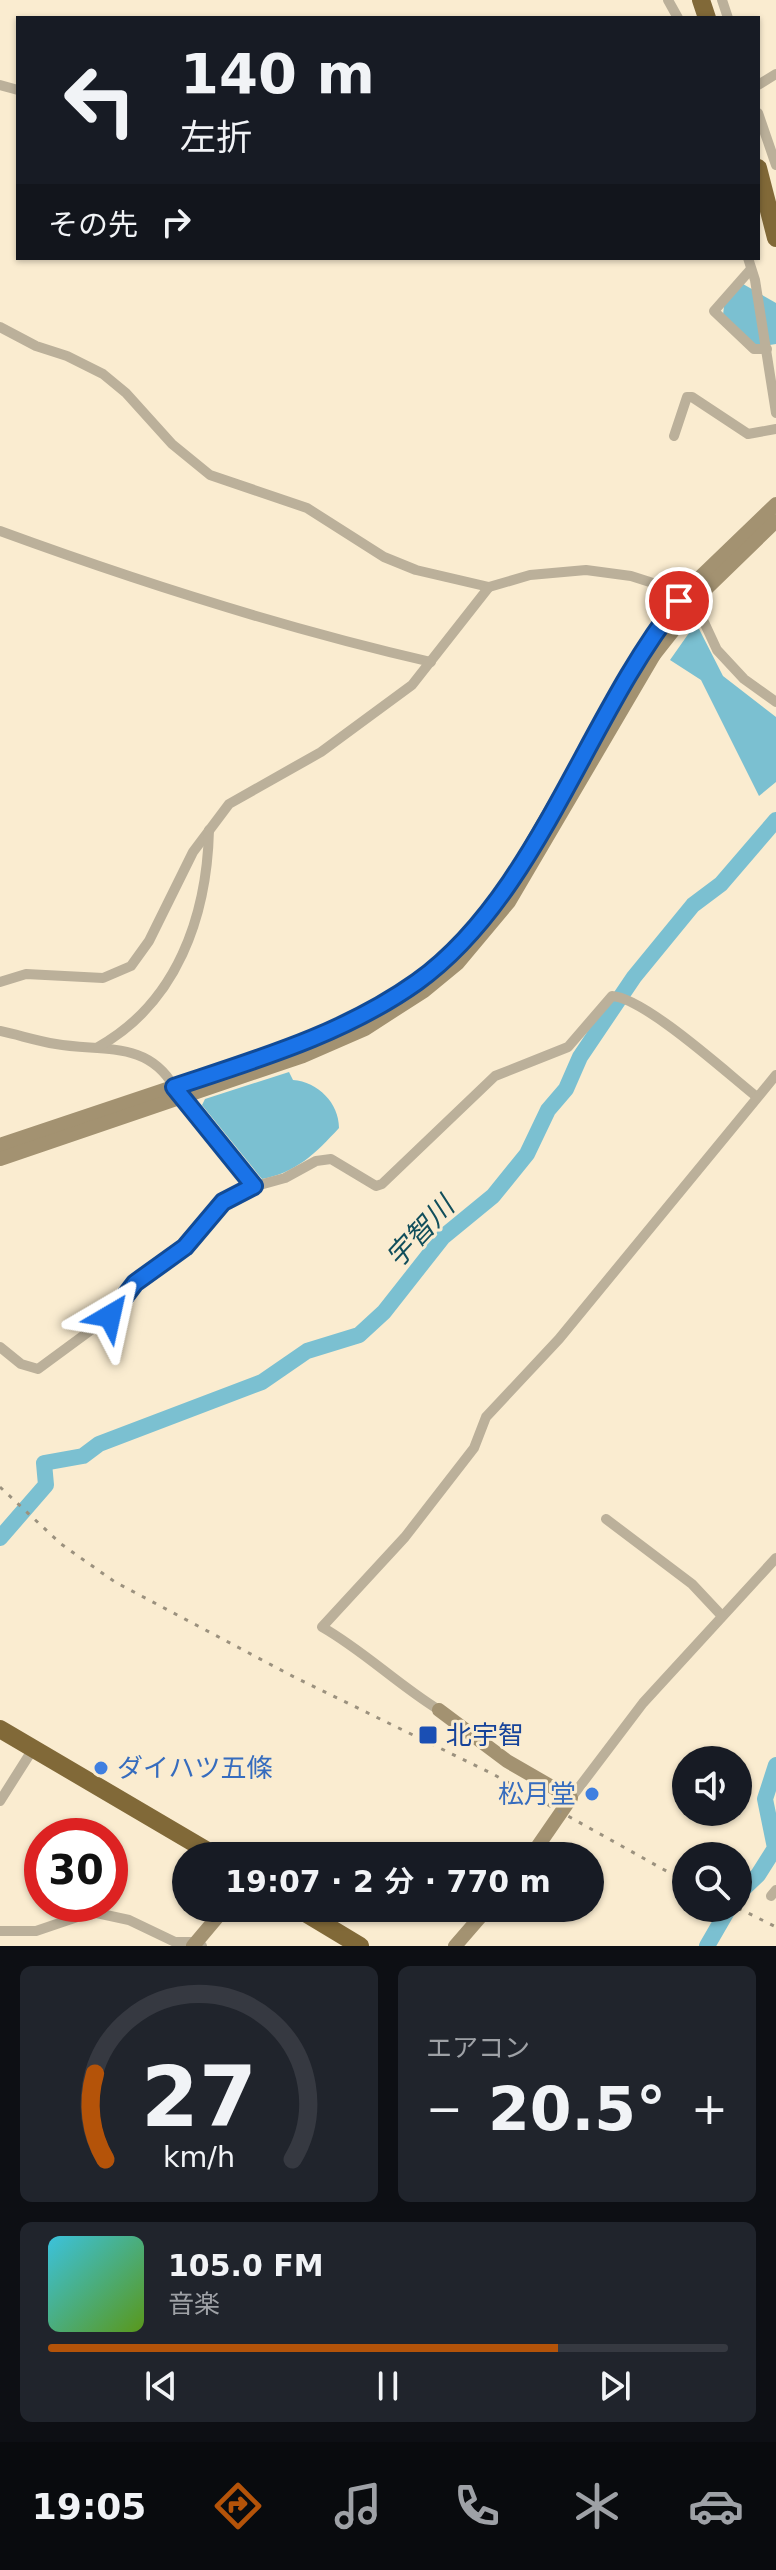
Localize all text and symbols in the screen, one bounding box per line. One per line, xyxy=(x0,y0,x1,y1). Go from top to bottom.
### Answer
text: 140 m xyxy=(180,41,375,106)
icon: left xyxy=(48,48,152,152)
text: 左折 xyxy=(180,117,252,158)
icon: right xyxy=(154,200,198,244)
text: その先 xyxy=(48,207,138,242)
pin xyxy=(645,567,713,635)
icon: arrive xyxy=(657,579,701,623)
water label: 宇智川 xyxy=(379,1188,463,1274)
position arrow xyxy=(68,1274,152,1358)
place label: 北宇智 xyxy=(446,1720,524,1750)
marker: 北宇智 xyxy=(417,1724,439,1746)
map controls xyxy=(672,1746,752,1922)
button: sound xyxy=(672,1746,752,1826)
place label: ダイハツ五條 xyxy=(117,1753,272,1783)
marker: ダイハツ五條 xyxy=(92,1759,110,1777)
place label: 松月堂 xyxy=(498,1779,576,1809)
marker: 松月堂 xyxy=(583,1785,601,1803)
speed limit sign: 30 xyxy=(24,1818,128,1922)
button: search xyxy=(672,1842,752,1922)
text: 19:07 · 2 分 · 770 m xyxy=(225,1864,551,1899)
text: エアコン xyxy=(426,2033,530,2063)
text: 27 xyxy=(141,2049,257,2146)
text: 20.5° xyxy=(488,2074,666,2144)
text: − xyxy=(426,2083,463,2134)
text: + xyxy=(691,2083,728,2134)
text: km/h xyxy=(163,2140,235,2174)
text: 105.0 FM xyxy=(168,2248,324,2283)
text: 音楽 xyxy=(168,2289,220,2319)
icon: previous xyxy=(139,2364,183,2408)
icon: pause xyxy=(366,2364,410,2408)
icon: next xyxy=(593,2364,637,2408)
icon: directions xyxy=(210,2478,266,2534)
icon: music xyxy=(330,2478,386,2534)
icon: phone xyxy=(449,2478,505,2534)
icon: climate xyxy=(569,2478,625,2534)
icon: car xyxy=(688,2478,744,2534)
text: 19:05 xyxy=(32,2486,146,2527)

